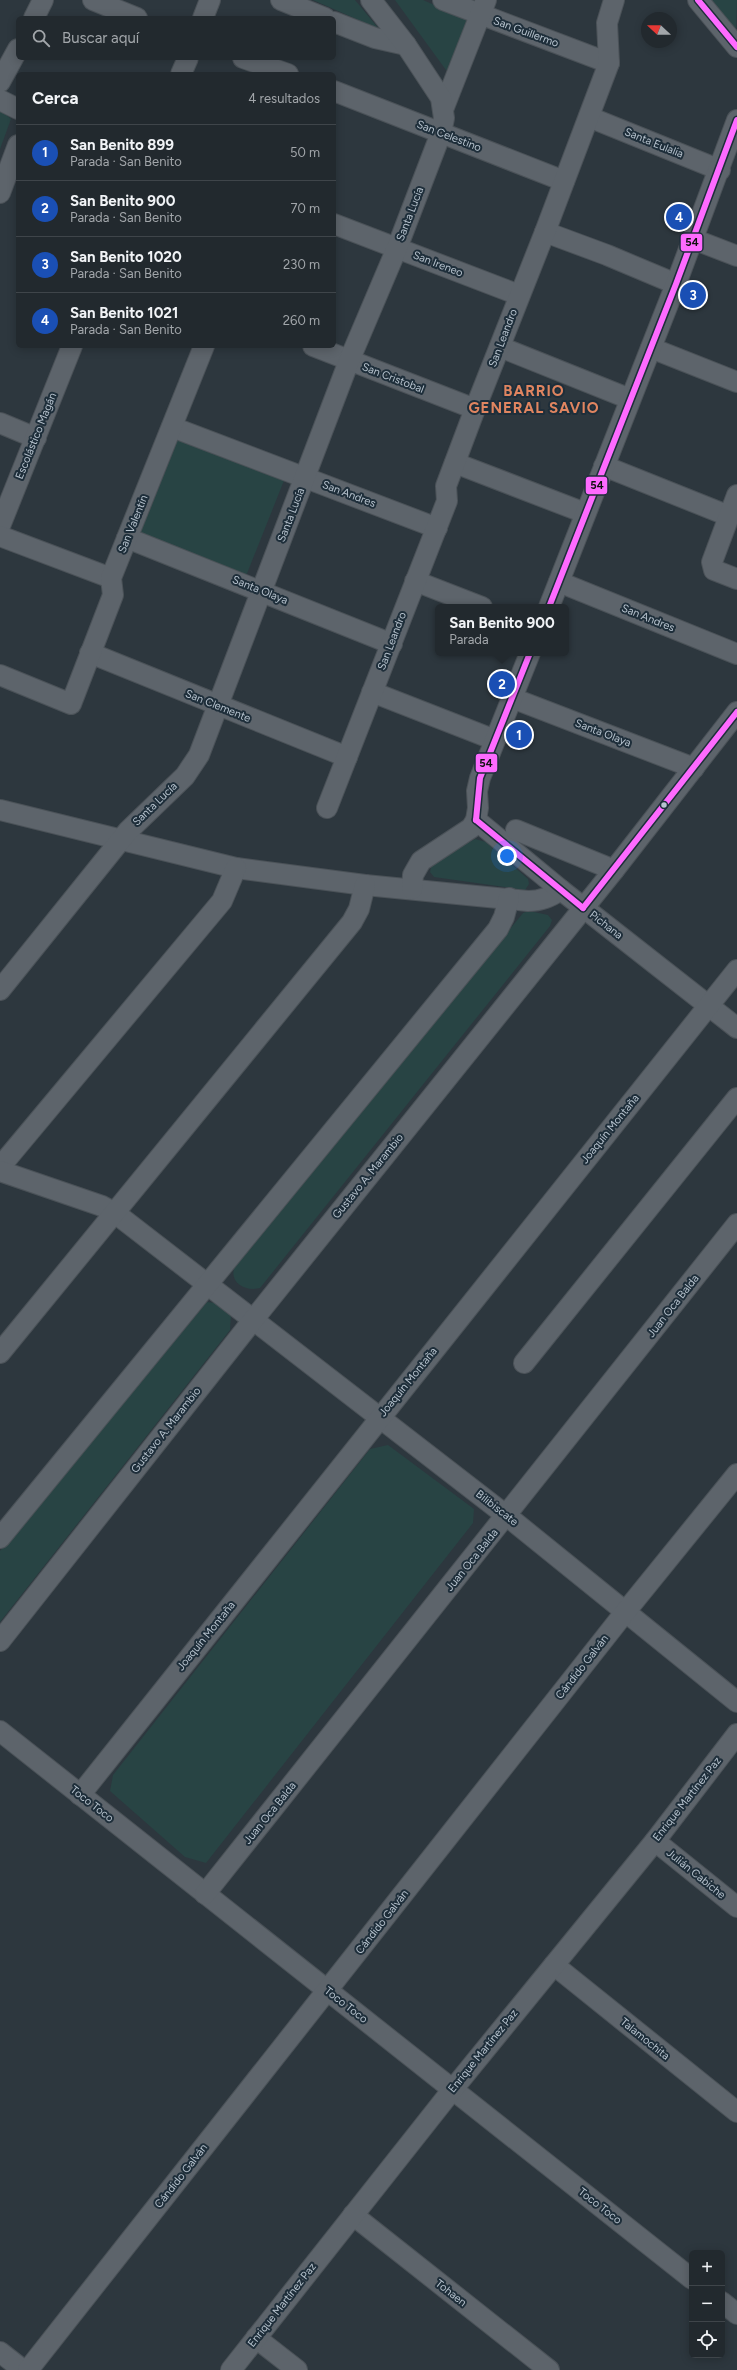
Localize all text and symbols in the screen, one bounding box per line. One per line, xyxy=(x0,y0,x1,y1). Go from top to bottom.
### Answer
north arrow xyxy=(641,12,677,48)
street label: San Guillermo xyxy=(492,14,560,50)
search box xyxy=(16,16,336,60)
icon: search xyxy=(30,27,52,49)
text: Buscar aquí xyxy=(62,29,139,47)
text: Cerca xyxy=(32,88,79,108)
text: 4 resultados xyxy=(248,91,320,106)
street label: San Celestino xyxy=(415,118,483,154)
street label: Santa Eulalia xyxy=(623,125,685,161)
text: San Benito 899 xyxy=(70,136,174,154)
text: 1 xyxy=(42,145,48,160)
text: 50 m xyxy=(290,145,320,160)
text: Parada · San Benito xyxy=(70,154,182,169)
street label: Santa Lucía xyxy=(394,185,426,243)
text: San Benito 900 xyxy=(70,192,175,210)
text: 2 xyxy=(41,201,49,216)
text: 70 m xyxy=(290,201,320,216)
pin: 4 xyxy=(666,202,692,232)
text: Parada · San Benito xyxy=(70,210,182,225)
line badge: 54 xyxy=(680,233,703,252)
text: 54 xyxy=(685,236,699,249)
text: San Benito 1020 xyxy=(70,248,182,266)
street label: San Ireneo xyxy=(411,249,465,279)
text: 3 xyxy=(41,257,49,272)
text: 230 m xyxy=(283,257,320,272)
text: Parada · San Benito xyxy=(70,266,182,281)
pin: 3 xyxy=(680,280,706,310)
text: San Benito 1021 xyxy=(70,304,178,322)
street label: San Leandro xyxy=(486,307,520,369)
text: 4 xyxy=(41,313,49,328)
text: 260 m xyxy=(283,313,320,328)
text: Parada · San Benito xyxy=(70,322,182,337)
street label: San Cristobal xyxy=(360,360,426,396)
district label: BARRIO GENERAL SAVIO xyxy=(468,382,600,417)
street label: Escolástico Magán xyxy=(13,391,59,481)
line badge: 54 xyxy=(585,476,608,495)
street label: San Andres xyxy=(320,478,378,510)
text: 54 xyxy=(590,479,604,492)
street label: Santa Lucía xyxy=(275,486,307,544)
street label: San Valentín xyxy=(115,493,151,555)
street label: Santa Olaya xyxy=(230,573,290,607)
street label: San Andres xyxy=(620,601,676,635)
popup xyxy=(435,604,569,656)
street label: San Leandro xyxy=(375,610,409,672)
text: San Benito 900 xyxy=(449,614,555,632)
text: Parada xyxy=(449,632,489,647)
pin: 2 xyxy=(489,669,515,699)
street label: San Clemente xyxy=(183,687,253,725)
street label: Santa Olaya xyxy=(573,716,633,750)
pin: 1 xyxy=(506,720,532,750)
line badge: 54 xyxy=(475,753,498,773)
text: 54 xyxy=(479,757,493,770)
street label: Santa Lucía xyxy=(130,780,180,828)
unlabelled marker xyxy=(659,800,669,810)
your location xyxy=(497,846,517,866)
street label: Pichana xyxy=(587,908,625,942)
street label: Joaquín Montaña xyxy=(578,1092,642,1166)
street label: Gustavo A. Marambio xyxy=(330,1131,406,1221)
street label: Juan Oca Balda xyxy=(645,1272,701,1340)
street label: Joaquín Montaña xyxy=(376,1345,440,1419)
street label: Gustavo A. Marambio xyxy=(128,1384,204,1476)
street label: Bilibiscate xyxy=(473,1487,521,1529)
street label: Juan Oca Balda xyxy=(443,1526,501,1594)
street label: Joaquín Montaña xyxy=(174,1599,238,1673)
street label: Cándido Galván xyxy=(553,1632,611,1702)
street label: Enrique Martínez Paz xyxy=(650,1754,724,1844)
street label: Juan Oca Balda xyxy=(241,1779,299,1847)
street label: Toco Toco xyxy=(68,1783,116,1825)
street label: Julián Cabiche xyxy=(664,1846,728,1902)
street label: Cándido Galván xyxy=(353,1887,411,1957)
street label: Toco Toco xyxy=(322,1984,370,2026)
street label: Enrique Martínez Paz xyxy=(446,2007,520,2095)
street label: Talamochita xyxy=(618,2015,672,2063)
street label: Cándido Galván xyxy=(152,2141,210,2211)
street label: Toco Toco xyxy=(576,2185,624,2227)
map controls xyxy=(689,2250,725,2358)
button: + xyxy=(689,2250,725,2286)
street label: Enrique Martínez Paz xyxy=(245,2260,319,2350)
street label: Tohaen xyxy=(433,2277,469,2309)
button: − xyxy=(689,2286,725,2322)
button: locate xyxy=(689,2322,725,2358)

